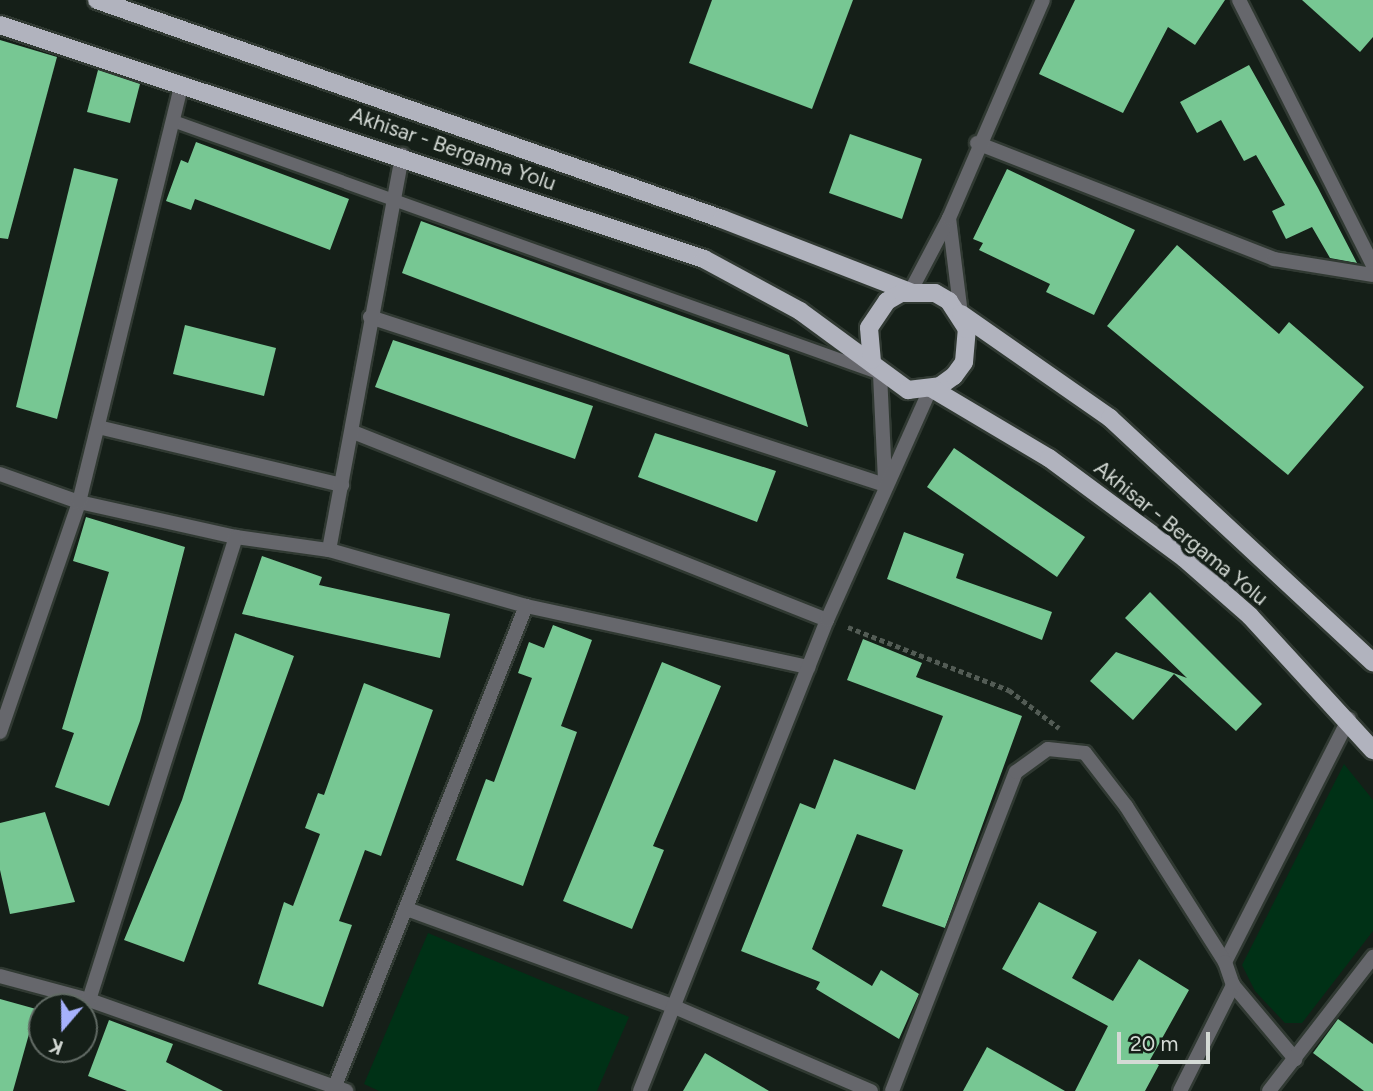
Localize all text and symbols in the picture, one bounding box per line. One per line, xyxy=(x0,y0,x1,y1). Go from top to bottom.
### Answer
street label: Akhisar - Bergama Yolu xyxy=(347,102,559,196)
street label: Akhisar - Bergama Yolu xyxy=(1089,455,1273,611)
north arrow xyxy=(28,993,98,1063)
scale bar xyxy=(1121,1018,1214,1062)
text: 20 m xyxy=(1130,1031,1178,1056)
text: K xyxy=(46,1033,66,1059)

